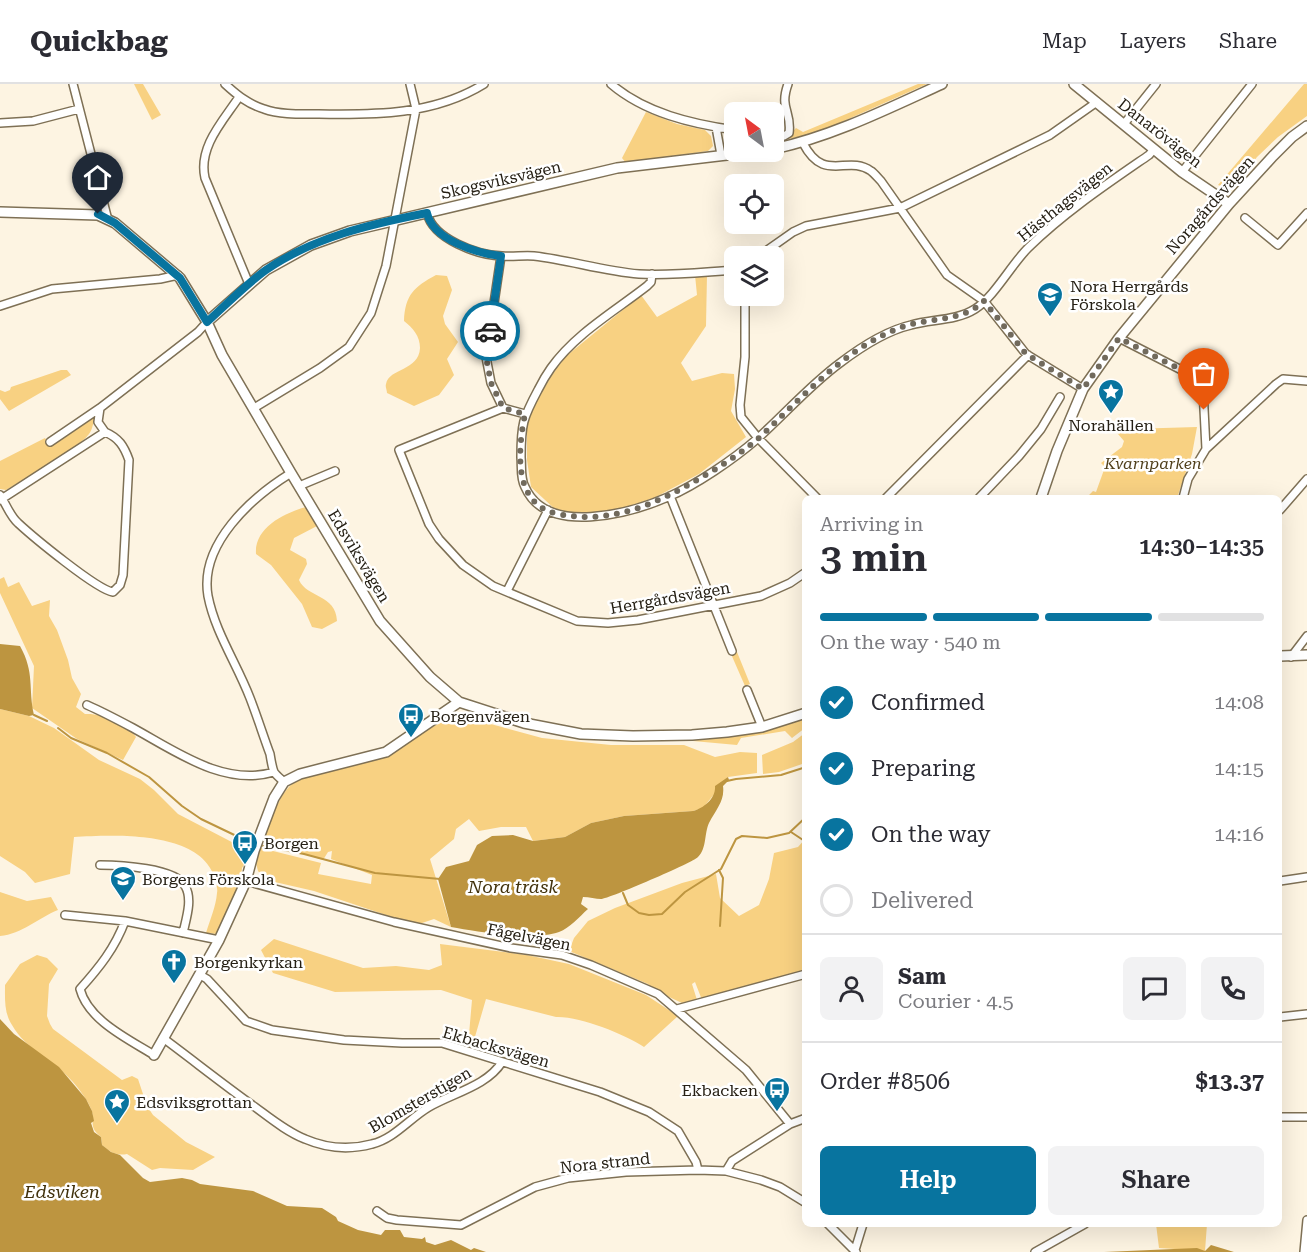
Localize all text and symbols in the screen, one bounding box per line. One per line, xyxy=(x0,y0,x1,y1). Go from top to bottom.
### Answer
text: Quickbag xyxy=(30,25,168,58)
text: Map xyxy=(1042,29,1087,53)
text: Layers xyxy=(1120,29,1186,53)
text: Share xyxy=(1219,29,1277,53)
street label: Danarövägen xyxy=(1114,94,1206,172)
north arrow xyxy=(724,102,784,162)
map controls xyxy=(724,102,784,306)
pin xyxy=(72,152,123,214)
street label: Noragårdsvägen xyxy=(1162,152,1258,258)
street label: Skogsviksvägen xyxy=(439,157,563,203)
street label: Hästhagsvägen xyxy=(1014,158,1116,246)
icon: home xyxy=(81,161,114,194)
button: locate xyxy=(724,174,784,234)
button: layers xyxy=(724,246,784,306)
place label: Nora Herrgårds Förskola xyxy=(1070,277,1189,314)
school or university icon: Nora Herrgårds Förskola xyxy=(1035,280,1065,318)
courier xyxy=(460,301,520,361)
icon: car xyxy=(474,315,507,348)
pin xyxy=(1178,348,1229,410)
icon: bag xyxy=(1187,357,1220,390)
place icon: Norahällen xyxy=(1096,377,1126,415)
place label: Norahällen xyxy=(1068,416,1154,435)
park label: Kvarnparken xyxy=(1103,454,1202,473)
street label: Edsviksvägen xyxy=(324,506,394,606)
text: Arriving in xyxy=(820,512,923,536)
text: 14:30–14:35 xyxy=(1139,534,1264,559)
text: 3 min xyxy=(820,535,927,581)
street label: Herrgårdsvägen xyxy=(608,578,732,618)
text: On the way · 540 m xyxy=(820,630,1001,654)
icon: check xyxy=(820,686,853,719)
text: Confirmed xyxy=(871,690,985,715)
text: 14:08 xyxy=(1214,690,1264,714)
bus stop icon: Borgenvägen xyxy=(396,701,426,739)
place label: Borgenvägen xyxy=(430,707,530,726)
icon: check xyxy=(820,752,853,785)
text: Preparing xyxy=(871,756,975,781)
text: 14:15 xyxy=(1214,756,1264,780)
icon: check xyxy=(820,818,853,851)
text: On the way xyxy=(871,822,991,847)
text: 14:16 xyxy=(1214,822,1264,846)
bus stop icon: Borgen xyxy=(230,828,260,866)
place label: Borgen xyxy=(264,834,319,853)
school or university icon: Borgens Förskola xyxy=(108,864,138,902)
place label: Borgens Förskola xyxy=(142,870,275,889)
water label: Nora träsk xyxy=(467,876,558,897)
text: Delivered xyxy=(871,888,973,913)
street label: Fågelvägen xyxy=(485,920,573,954)
church icon: Borgenkyrkan xyxy=(159,947,189,985)
place label: Borgenkyrkan xyxy=(194,953,303,972)
button: person xyxy=(820,957,883,1020)
button: chat xyxy=(1123,957,1186,1020)
button: phone xyxy=(1201,957,1264,1020)
text: Sam xyxy=(898,964,946,989)
text: Courier · 4.5 xyxy=(898,989,1014,1013)
street label: Ekbacksvägen xyxy=(440,1023,552,1071)
street label: Blomsterstigen xyxy=(365,1063,475,1137)
text: Order #8506 xyxy=(820,1069,950,1094)
text: $13.37 xyxy=(1195,1069,1264,1094)
bus stop icon: Ekbacken xyxy=(762,1075,792,1113)
place label: Ekbacken xyxy=(682,1081,758,1100)
place icon: Edsviksgrottan xyxy=(102,1087,132,1125)
place label: Edsviksgrottan xyxy=(136,1093,252,1112)
button: Help xyxy=(820,1146,1036,1215)
button: Share xyxy=(1048,1146,1264,1215)
street label: Nora strand xyxy=(559,1149,651,1177)
water label: Edsviken xyxy=(23,1181,100,1202)

